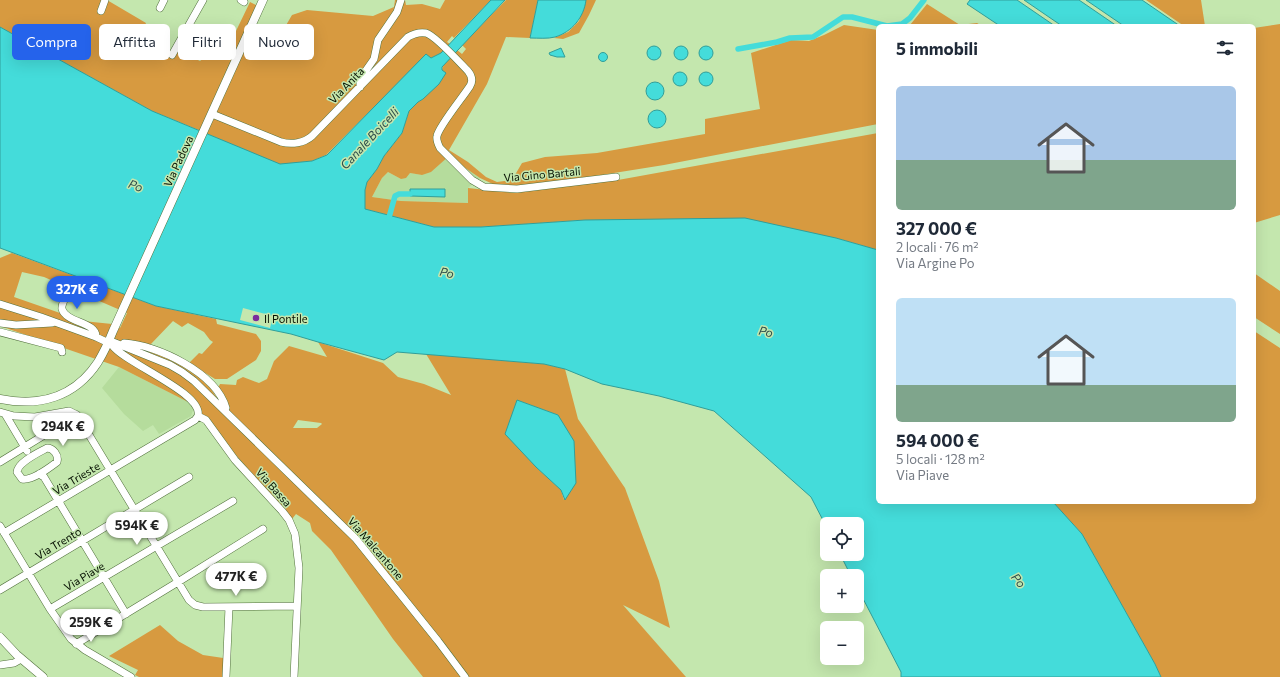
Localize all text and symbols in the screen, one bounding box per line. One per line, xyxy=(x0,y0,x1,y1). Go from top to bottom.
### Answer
chip: Compra xyxy=(12,24,91,60)
chip: Affitta xyxy=(99,24,170,60)
chip: Filtri xyxy=(178,24,236,60)
chip: Nuovo xyxy=(244,24,314,60)
icon: filters xyxy=(1214,37,1236,59)
text: 5 immobili xyxy=(896,38,978,59)
street label: Via Anita xyxy=(326,64,366,106)
water label: Canale Boicelli xyxy=(337,104,402,172)
icon: home xyxy=(1030,112,1102,184)
street label: Via Padova xyxy=(161,133,195,189)
street label: Via Gino Bartali xyxy=(503,164,581,184)
water label: Po xyxy=(127,176,145,194)
text: 327 000 € xyxy=(896,218,977,239)
text: 2 locali · 76 m² xyxy=(896,239,978,255)
text: Via Argine Po xyxy=(896,255,975,271)
water label: Po xyxy=(439,264,455,280)
pin: 327K € xyxy=(44,276,110,310)
text: 327K € xyxy=(56,281,98,297)
place label: Il Pontile xyxy=(264,312,308,325)
marker: Il Pontile xyxy=(251,313,261,323)
water label: Po xyxy=(758,323,774,339)
icon: home xyxy=(1030,324,1102,396)
pin: 294K € xyxy=(30,413,96,447)
text: 294K € xyxy=(41,418,85,434)
text: 594 000 € xyxy=(896,430,979,451)
text: 5 locali · 128 m² xyxy=(896,451,985,467)
street label: Via Trieste xyxy=(50,459,102,497)
street label: Via Bassa xyxy=(253,465,295,509)
text: Via Piave xyxy=(896,467,949,483)
pin: 594K € xyxy=(104,512,170,546)
street label: Via Malcantone xyxy=(346,514,407,582)
text: 594K € xyxy=(115,517,159,533)
map controls xyxy=(820,517,864,665)
button: locate xyxy=(820,517,864,561)
street label: Via Trento xyxy=(32,524,84,562)
street label: Via Piave xyxy=(61,559,107,593)
pin: 477K € xyxy=(203,563,269,597)
text: 477K € xyxy=(215,568,257,584)
button: + xyxy=(820,569,864,613)
water label: Po xyxy=(1009,570,1029,590)
pin: 259K € xyxy=(58,609,124,643)
text: 259K € xyxy=(69,614,113,630)
button: − xyxy=(820,621,864,665)

